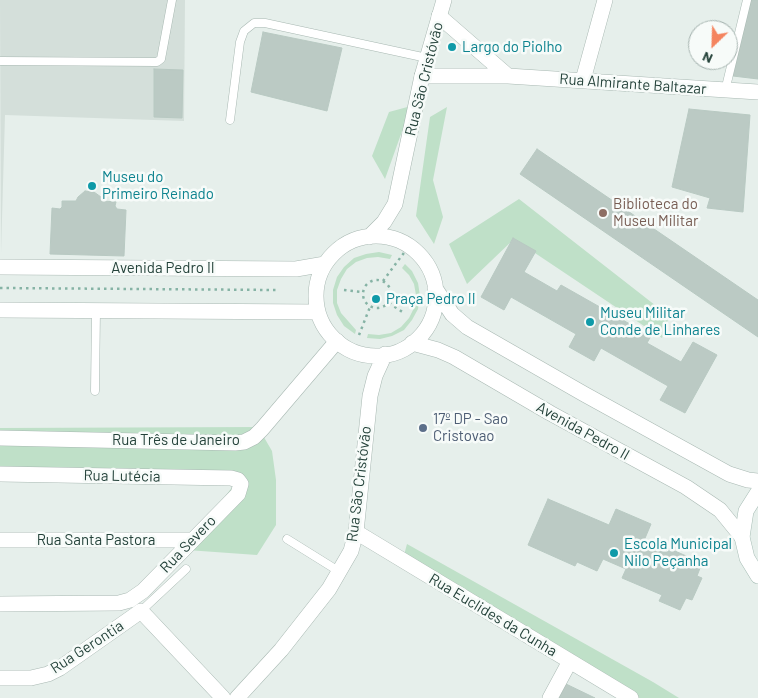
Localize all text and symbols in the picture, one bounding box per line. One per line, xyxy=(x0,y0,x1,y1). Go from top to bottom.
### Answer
street label: Rua São Cristóvão xyxy=(401,20,447,138)
north arrow xyxy=(688,20,738,70)
place label: Largo do Piolho xyxy=(462,38,563,56)
marker: Largo do Piolho xyxy=(446,41,458,53)
text: N xyxy=(699,49,715,68)
street label: Rua Almirante Baltazar xyxy=(559,70,707,98)
place label: Museu do Primeiro Reinado xyxy=(102,168,214,203)
marker: Museu do Primeiro Reinado xyxy=(86,180,98,192)
place label: Biblioteca do Museu Militar xyxy=(613,195,698,230)
marker: Biblioteca do Museu Militar xyxy=(597,207,609,219)
street label: Avenida Pedro II xyxy=(111,259,215,277)
place label: Praça Pedro II xyxy=(386,290,476,308)
marker: Praça Pedro II xyxy=(370,293,382,305)
place label: Museu Militar Conde de Linhares xyxy=(600,304,720,339)
marker: Museu Militar Conde de Linhares xyxy=(584,316,596,328)
street label: Avenida Pedro II xyxy=(533,398,633,464)
place label: 17º DP - Sao Cristovao xyxy=(433,410,508,445)
marker: 17º DP - Sao Cristovao xyxy=(417,422,429,434)
street label: Rua São Cristóvão xyxy=(343,425,375,543)
street label: Rua Três de Janeiro xyxy=(112,431,240,449)
street label: Rua Lutécia xyxy=(83,466,161,486)
street label: Rua Severo xyxy=(156,512,220,576)
street label: Rua Santa Pastora xyxy=(37,531,155,549)
place label: Escola Municipal Nilo Peçanha xyxy=(624,535,732,570)
marker: Escola Municipal Nilo Peçanha xyxy=(608,547,620,559)
street label: Rua Euclides da Cunha xyxy=(426,570,560,660)
street label: Rua Gerontia xyxy=(47,617,127,677)

